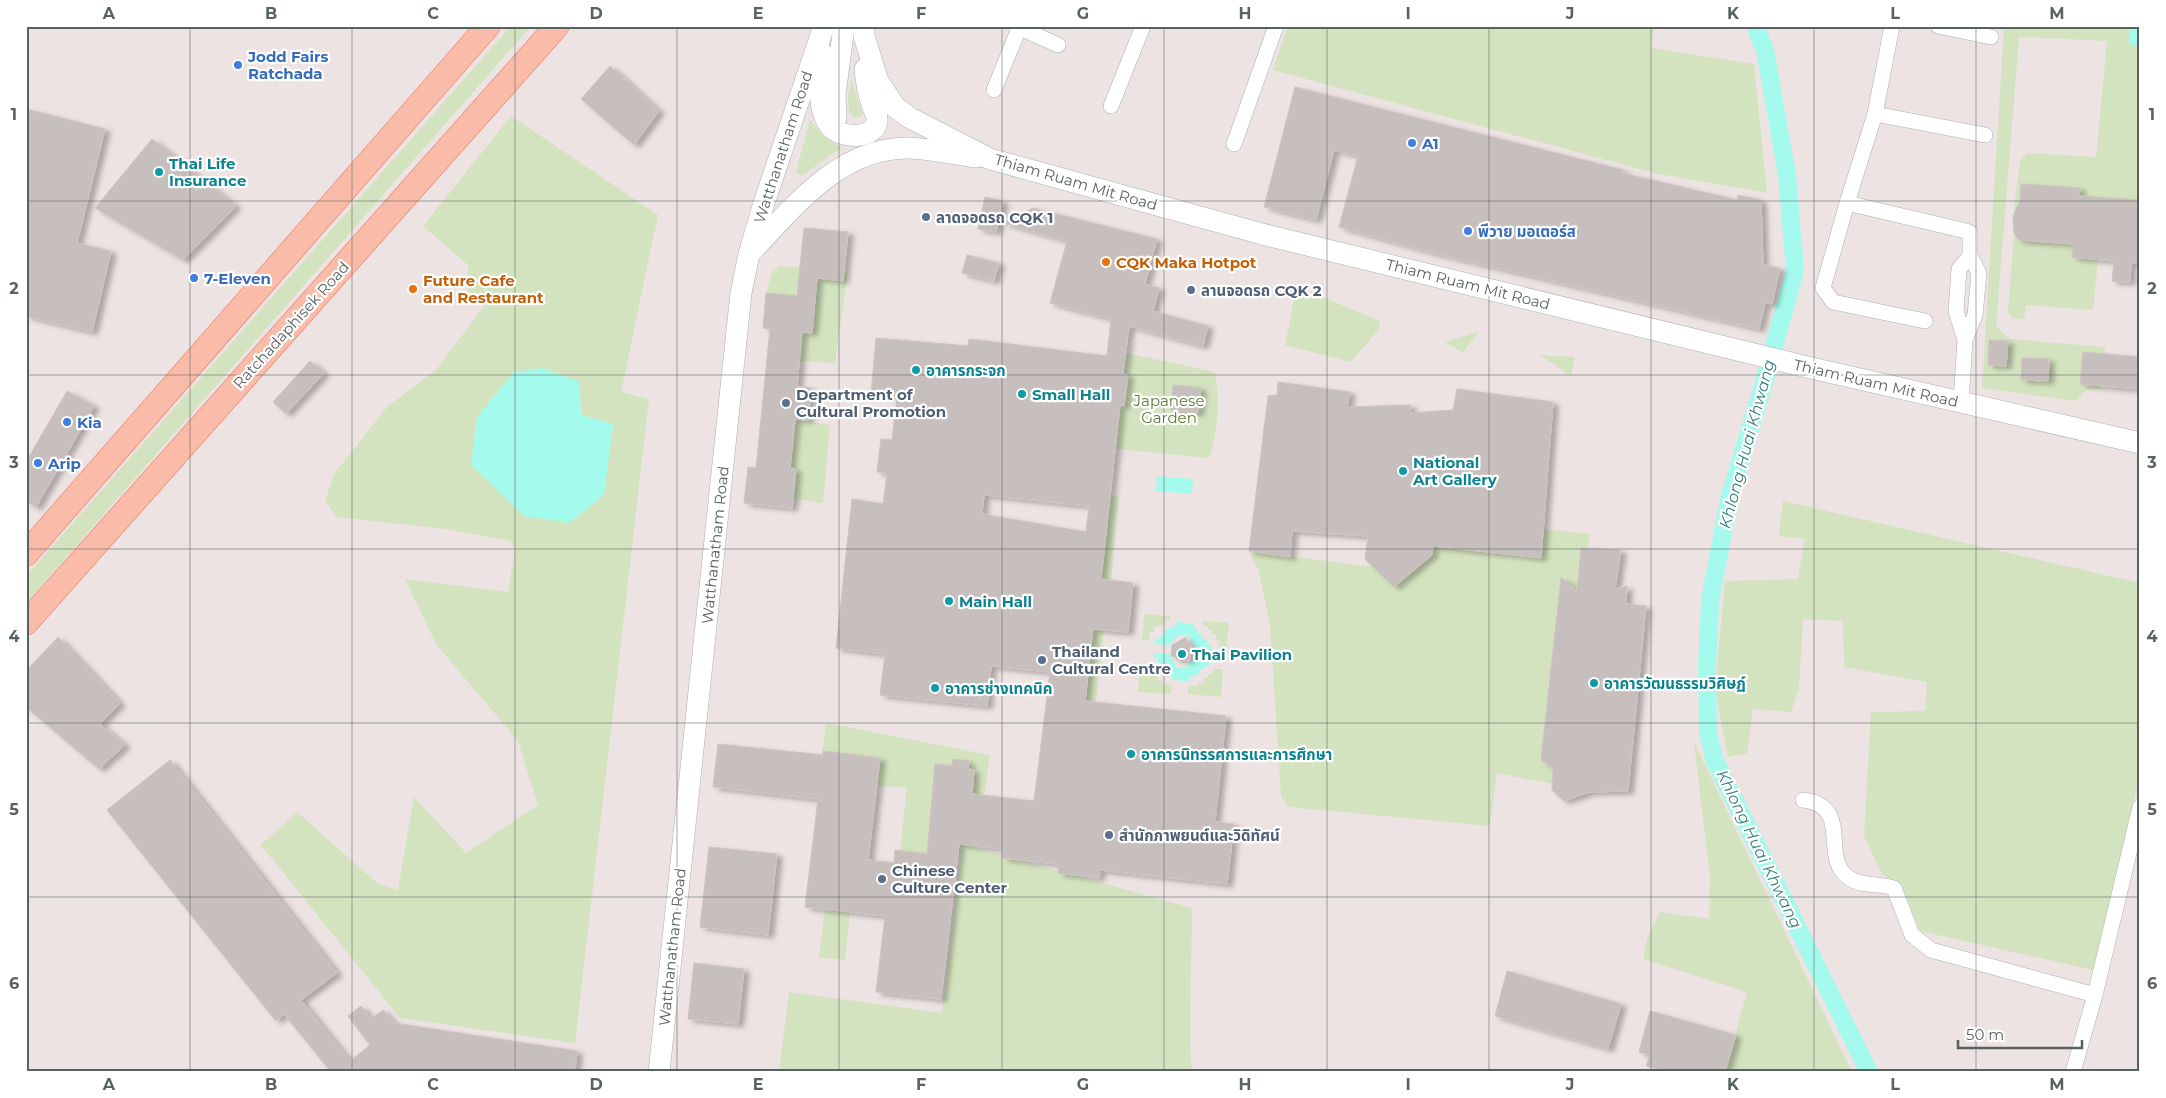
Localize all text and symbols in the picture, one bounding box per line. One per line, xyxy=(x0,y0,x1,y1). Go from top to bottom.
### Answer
text: A xyxy=(102,4,116,23)
text: B xyxy=(265,4,277,23)
text: C xyxy=(427,4,439,23)
text: D xyxy=(589,4,603,23)
text: E xyxy=(753,4,763,23)
text: F xyxy=(916,4,926,23)
text: G xyxy=(1077,4,1089,23)
text: H xyxy=(1239,4,1251,23)
text: I xyxy=(1405,4,1411,23)
text: J xyxy=(1565,4,1574,23)
text: K xyxy=(1727,4,1740,23)
text: L xyxy=(1890,4,1900,23)
text: M xyxy=(2049,4,2065,23)
place label: Jodd Fairs Ratchada xyxy=(247,47,329,83)
marker: Jodd Fairs Ratchada xyxy=(232,59,244,71)
street label: Watthanatham Road xyxy=(749,69,817,225)
text: 1 xyxy=(11,105,17,124)
text: 1 xyxy=(2149,105,2155,124)
place label: A1 xyxy=(1421,134,1439,153)
marker: A1 xyxy=(1406,137,1418,149)
street label: Thiam Ruam Mit Road xyxy=(992,150,1160,214)
place label: Thai Life Insurance xyxy=(169,154,246,190)
marker: Thai Life Insurance xyxy=(153,166,165,178)
place label: ลาดจอดรถ CQK 1 xyxy=(936,208,1053,227)
marker: ลาดจอดรถ CQK 1 xyxy=(920,211,932,223)
place label: พีวาย มอเตอร์ส xyxy=(1478,222,1576,241)
marker: พีวาย มอเตอร์ส xyxy=(1462,225,1474,237)
place label: CQK Maka Hotpot xyxy=(1116,253,1257,272)
street label: Thiam Ruam Mit Road xyxy=(1384,254,1552,314)
marker: CQK Maka Hotpot xyxy=(1100,256,1112,268)
street label: Ratchadaphisek Road xyxy=(229,257,353,393)
place label: 7-Eleven xyxy=(204,269,271,288)
place label: Future Cafe and Restaurant xyxy=(423,271,544,307)
marker: 7-Eleven xyxy=(188,272,200,284)
text: 2 xyxy=(9,279,19,298)
text: 2 xyxy=(2147,279,2157,298)
place label: ลานจอดรถ CQK 2 xyxy=(1201,281,1322,300)
marker: Future Cafe and Restaurant xyxy=(407,283,419,295)
marker: ลานจอดรถ CQK 2 xyxy=(1185,284,1197,296)
street label: Thiam Ruam Mit Road xyxy=(1792,355,1960,411)
water label: Khlong Huai Khwang xyxy=(1715,357,1779,531)
place label: อาคารกระจก xyxy=(926,361,1006,380)
marker: อาคารกระจก xyxy=(910,364,922,376)
place label: Department of Cultural Promotion xyxy=(796,385,946,421)
place label: Small Hall xyxy=(1032,385,1110,404)
marker: Small Hall xyxy=(1016,388,1028,400)
park label: Japanese Garden xyxy=(1133,391,1204,427)
marker: Department of Cultural Promotion xyxy=(780,397,792,409)
place label: Kia xyxy=(77,413,102,432)
marker: Kia xyxy=(61,416,73,428)
text: 3 xyxy=(8,453,19,472)
place label: National Art Gallery xyxy=(1412,453,1498,489)
text: 3 xyxy=(2146,453,2157,472)
place label: Arip xyxy=(47,454,81,473)
marker: Arip xyxy=(32,457,44,469)
street label: Watthanatham Road xyxy=(697,465,733,625)
marker: National Art Gallery xyxy=(1397,465,1409,477)
place label: Main Hall xyxy=(959,592,1032,611)
marker: Main Hall xyxy=(943,595,955,607)
text: 4 xyxy=(8,627,20,646)
text: 4 xyxy=(2146,627,2158,646)
place label: Thailand Cultural Centre xyxy=(1052,642,1171,678)
place label: Thai Pavilion xyxy=(1192,645,1292,664)
marker: Thai Pavilion xyxy=(1176,648,1188,660)
marker: Thailand Cultural Centre xyxy=(1036,654,1048,666)
place label: อาคารวัฒนธรรมวิศิษฏ์ xyxy=(1604,674,1746,693)
marker: อาคารวัฒนธรรมวิศิษฏ์ xyxy=(1588,677,1600,689)
place label: อาคารช่างเทคนิค xyxy=(945,679,1052,698)
marker: อาคารช่างเทคนิค xyxy=(929,682,941,694)
place label: อาคารนิทรรศการและการศึกษา xyxy=(1141,745,1332,764)
marker: อาคารนิทรรศการและการศึกษา xyxy=(1125,748,1137,760)
water label: Khlong Huai Khwang xyxy=(1712,767,1806,931)
text: 5 xyxy=(9,800,19,819)
text: 5 xyxy=(2147,800,2157,819)
place label: สำนักภาพยนต์และวิดิทัศน์ xyxy=(1119,826,1280,845)
marker: สำนักภาพยนต์และวิดิทัศน์ xyxy=(1103,829,1115,841)
place label: Chinese Culture Center xyxy=(892,861,1008,897)
street label: Watthanatham Road xyxy=(654,867,690,1027)
marker: Chinese Culture Center xyxy=(876,873,888,885)
text: 6 xyxy=(9,974,19,993)
text: 6 xyxy=(2147,974,2157,993)
scale bar xyxy=(1958,1018,2082,1050)
text: 50 m xyxy=(1966,1025,2004,1044)
text: A xyxy=(102,1075,116,1094)
text: B xyxy=(265,1075,277,1094)
text: C xyxy=(427,1075,439,1094)
text: D xyxy=(589,1075,603,1094)
text: E xyxy=(753,1075,763,1094)
text: F xyxy=(916,1075,926,1094)
text: G xyxy=(1077,1075,1089,1094)
text: H xyxy=(1239,1075,1251,1094)
text: I xyxy=(1405,1075,1411,1094)
text: J xyxy=(1565,1075,1574,1094)
text: K xyxy=(1727,1075,1740,1094)
text: L xyxy=(1890,1075,1900,1094)
text: M xyxy=(2049,1075,2065,1094)

